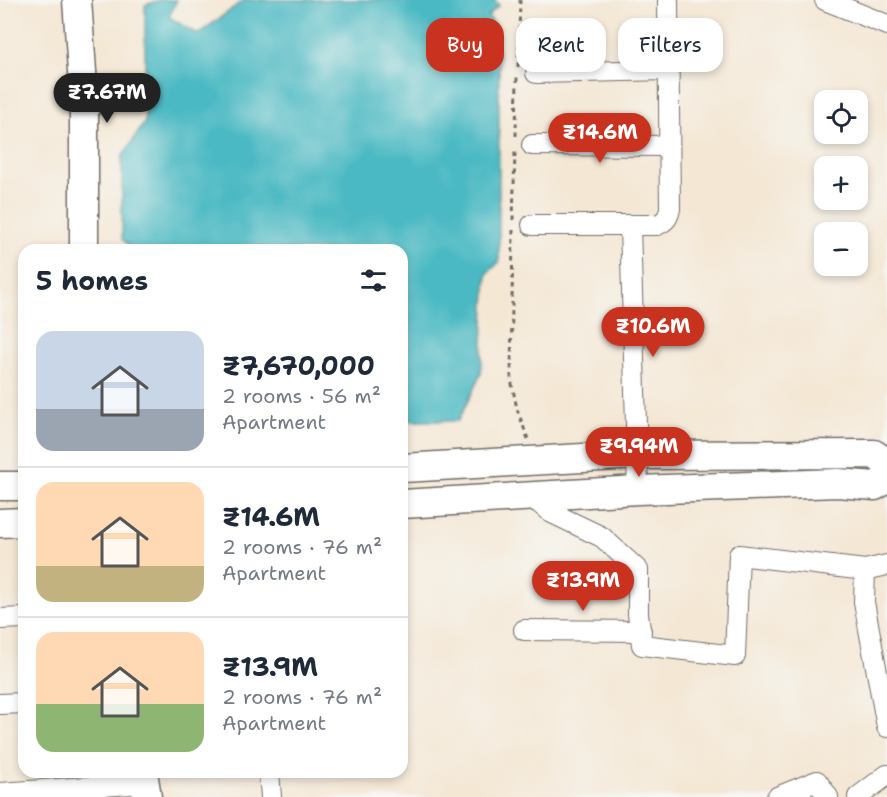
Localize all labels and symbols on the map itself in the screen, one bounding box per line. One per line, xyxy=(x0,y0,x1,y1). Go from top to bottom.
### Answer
pin: ₹7.67M xyxy=(58,73,156,124)
pin: ₹14.6M xyxy=(551,113,649,164)
pin: ₹10.6M xyxy=(604,307,702,358)
pin: ₹9.94M xyxy=(590,427,688,478)
pin: ₹13.9M xyxy=(534,561,632,612)

